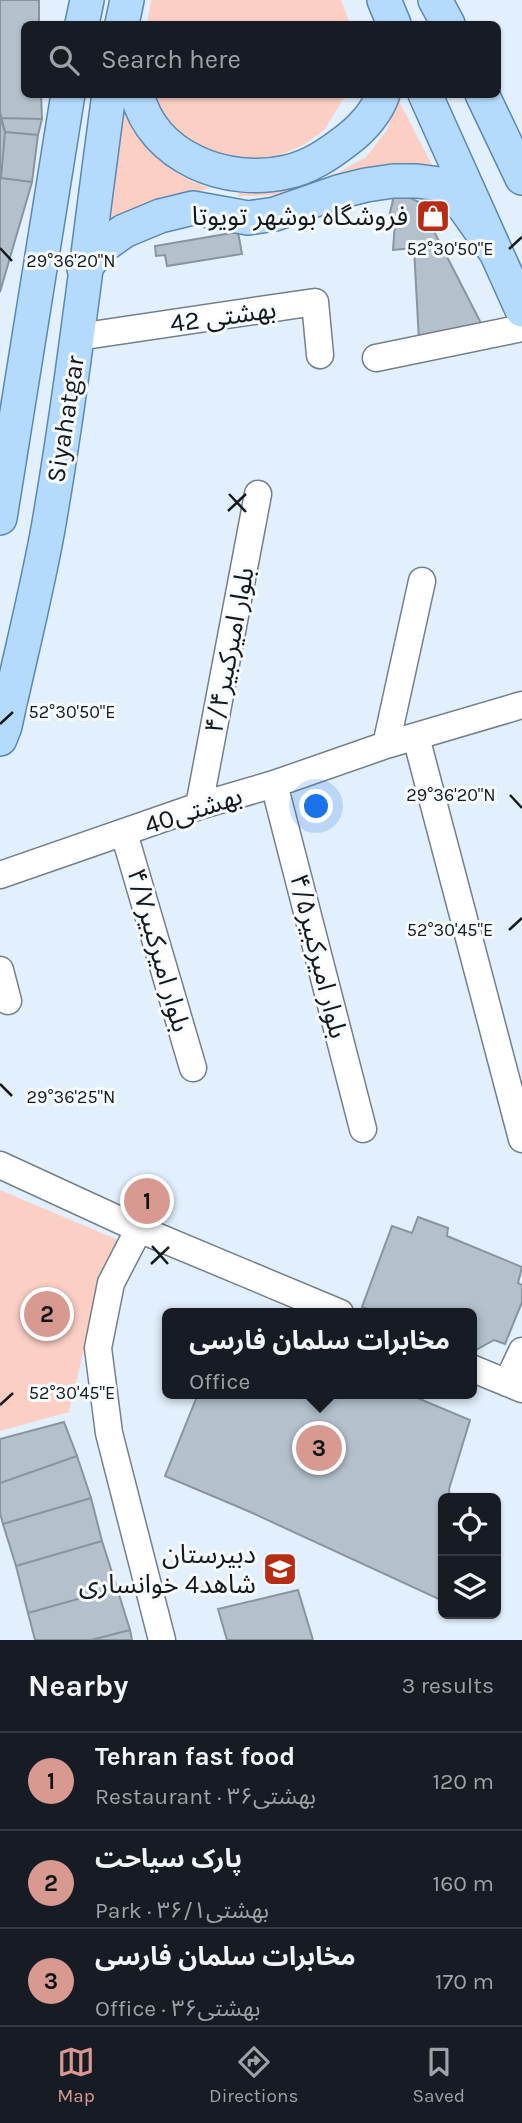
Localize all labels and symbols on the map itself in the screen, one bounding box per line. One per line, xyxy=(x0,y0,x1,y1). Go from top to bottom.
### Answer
shop icon: فروشگاه بوشهر تویوتا xyxy=(414,197,452,235)
place label: فروشگاه بوشهر تویوتا xyxy=(192,201,408,232)
text: 52°30'50"E xyxy=(407,238,493,260)
text: 29°36'20"N xyxy=(26,250,116,272)
street label: 42 بهشتی xyxy=(168,294,278,339)
street label: Siyahatgar xyxy=(40,353,91,485)
street label: بلوار امیرکبیر۴/۴ xyxy=(198,565,261,736)
text: 52°30'50"E xyxy=(29,701,115,723)
street label: 40بهشتی xyxy=(140,780,246,841)
text: 29°36'20"N xyxy=(406,784,496,806)
your location xyxy=(299,789,333,823)
street label: بلوار امیرکبیر۴/۷ xyxy=(120,865,197,1035)
street label: بلوار امیرکبیر۴/۵ xyxy=(283,871,354,1042)
text: 52°30'45"E xyxy=(407,919,493,941)
text: 29°36'25"N xyxy=(27,1086,115,1108)
pin: 1 xyxy=(124,1175,170,1227)
pin: 2 xyxy=(24,1288,70,1340)
text: 52°30'45"E xyxy=(29,1382,115,1404)
pin: 3 xyxy=(296,1422,342,1474)
place label: دبیرستان شاهد4 خوانساری xyxy=(79,1539,256,1600)
school or university icon: دبیرستان شاهد4 خوانساری xyxy=(261,1550,299,1588)

